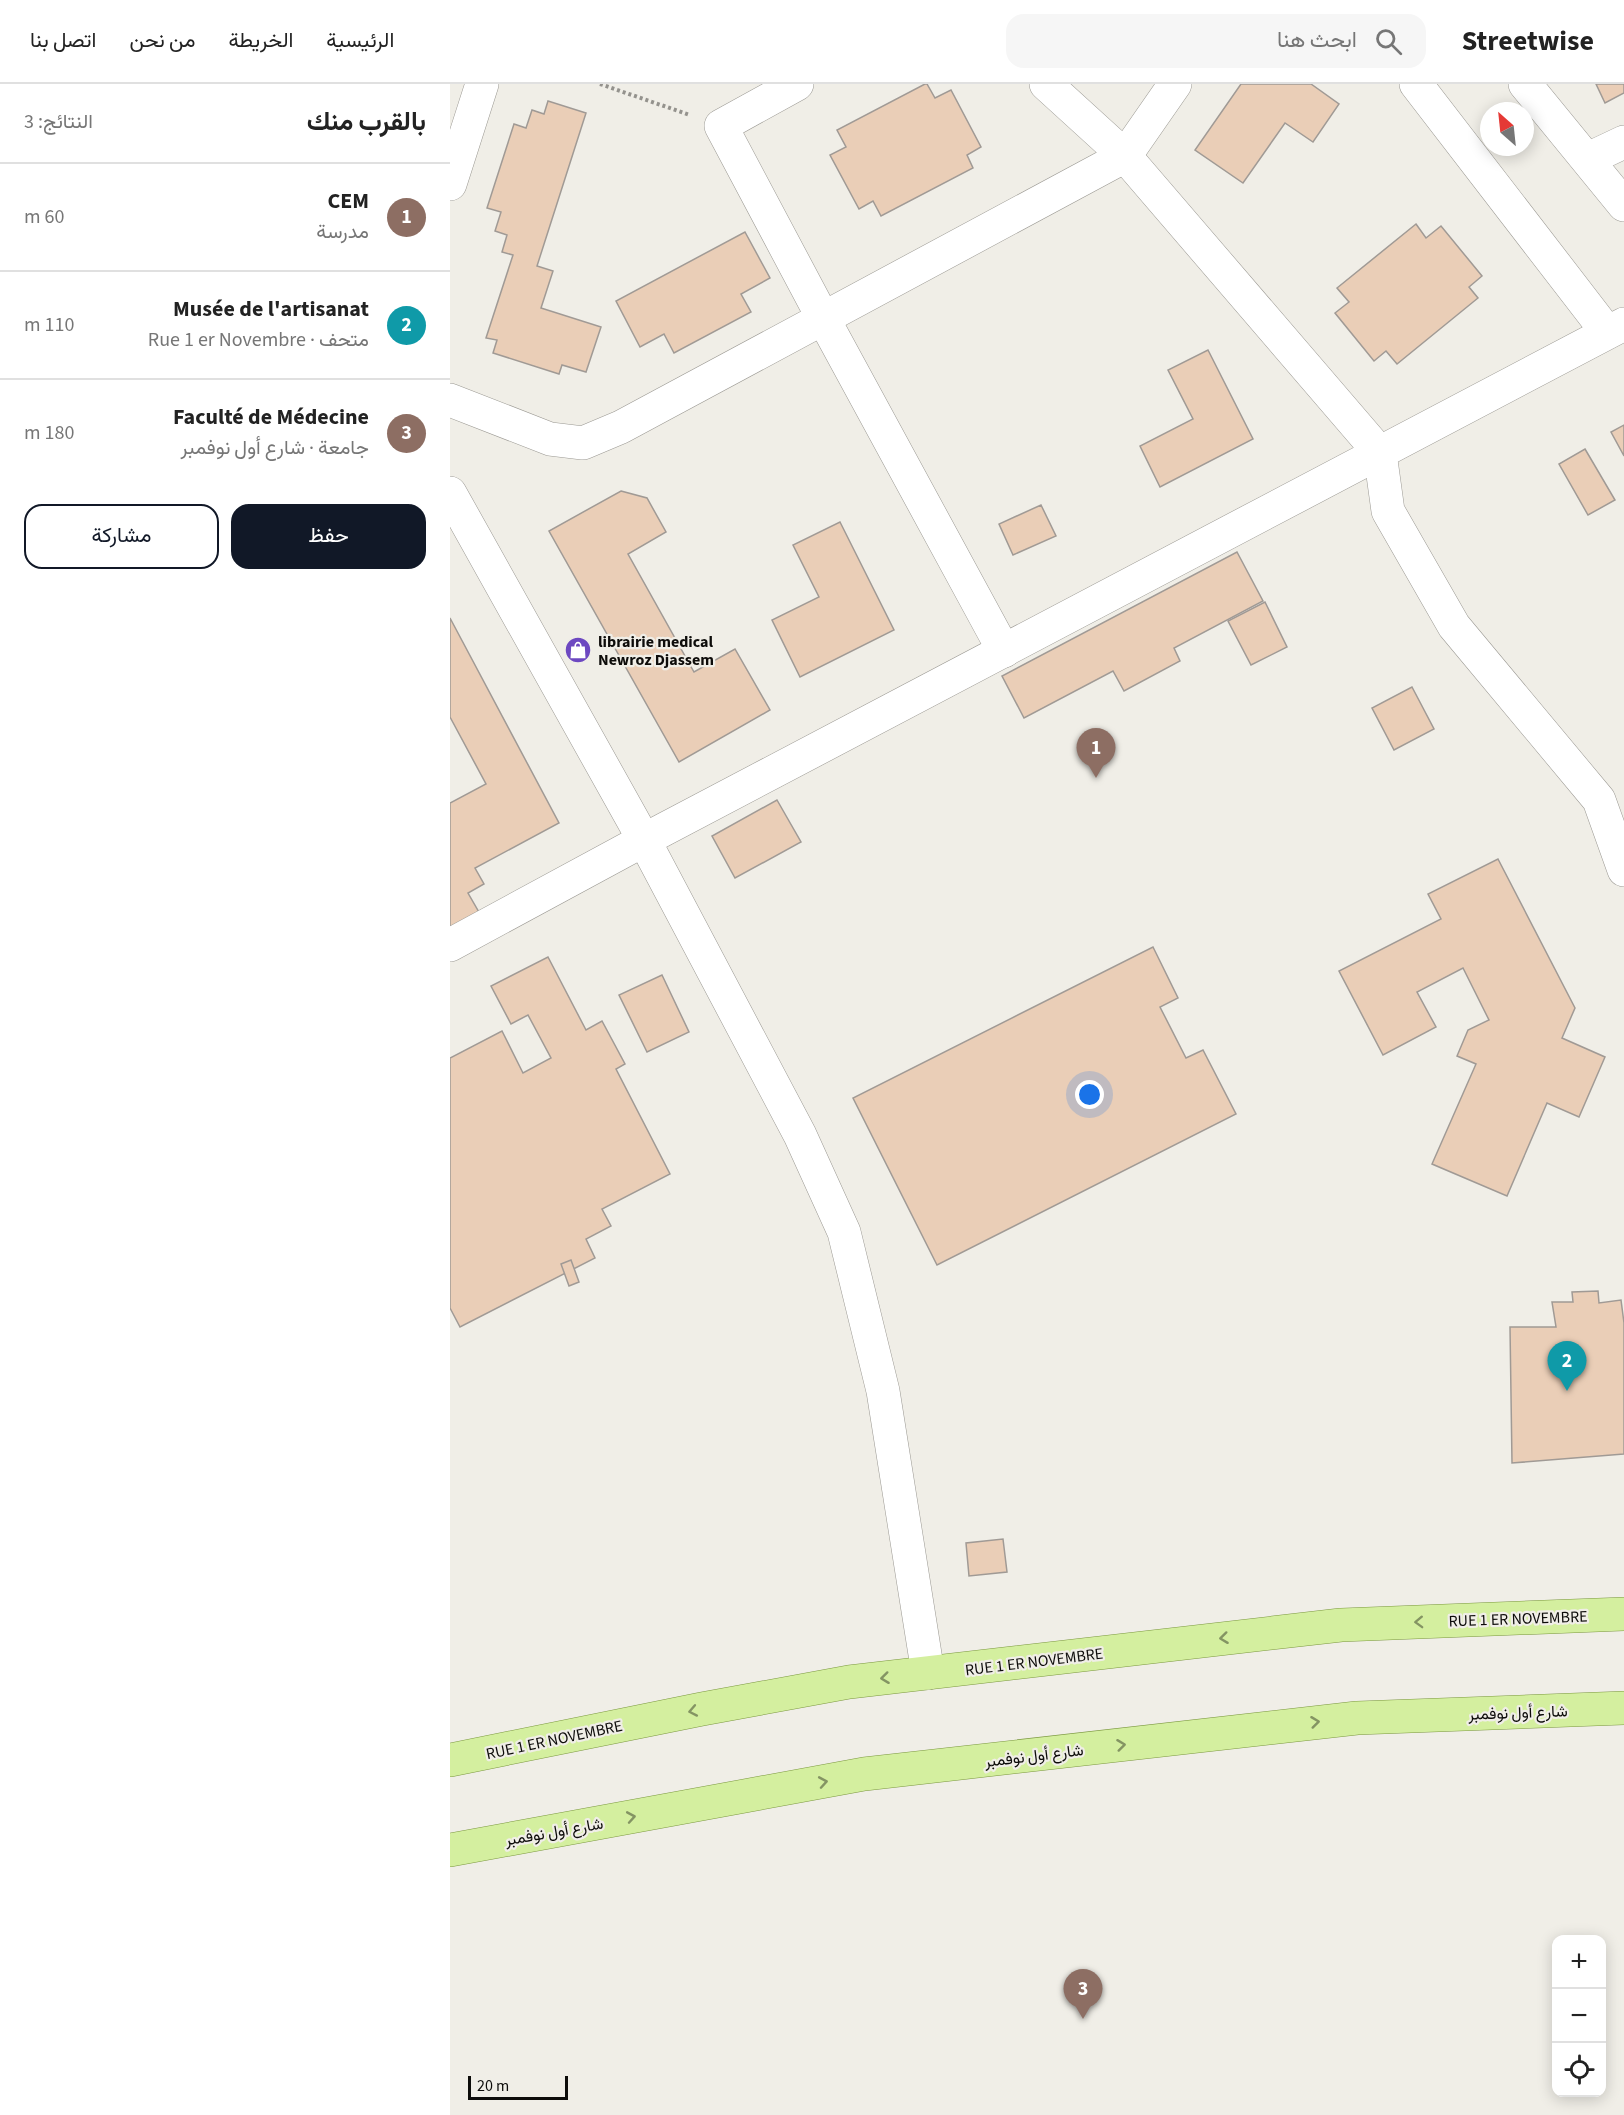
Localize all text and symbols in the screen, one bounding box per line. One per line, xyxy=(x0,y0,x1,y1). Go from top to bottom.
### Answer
search box xyxy=(1006,14,1426,68)
text: Streetwise xyxy=(1462,21,1594,61)
text: ابحث هنا xyxy=(1277,24,1357,56)
text: اتصل بنا xyxy=(30,25,96,55)
text: من نحن xyxy=(129,25,195,55)
text: الخريطة xyxy=(228,25,293,55)
text: الرئيسية xyxy=(326,25,394,55)
icon: search xyxy=(1372,25,1405,58)
north arrow xyxy=(1480,102,1534,156)
text: بالقرب منك xyxy=(307,103,426,140)
text: النتائج: 3 xyxy=(24,108,93,136)
text: CEM xyxy=(327,185,369,217)
text: 60 m xyxy=(24,203,64,231)
text: 1 xyxy=(401,203,412,231)
text: مدرسة xyxy=(316,218,369,246)
text: Musée de l'artisanat xyxy=(173,293,369,325)
text: 110 m xyxy=(24,311,74,339)
text: 2 xyxy=(401,311,412,339)
text: متحف · Rue 1 er Novembre xyxy=(148,326,369,354)
text: Faculté de Médecine xyxy=(173,401,369,433)
text: 180 m xyxy=(24,419,74,447)
text: 3 xyxy=(401,419,412,447)
text: جامعة · شارع أول نوفمبر xyxy=(181,434,369,462)
button: مشاركة xyxy=(24,504,219,569)
button: حفظ xyxy=(231,504,426,569)
place label: librairie medical Newroz Djassem xyxy=(598,631,714,671)
shop icon: librairie medical Newroz Djassem xyxy=(563,635,593,665)
pin: 1 xyxy=(1076,728,1116,778)
your location xyxy=(1075,1080,1104,1109)
pin: 2 xyxy=(1548,1342,1586,1391)
street label: RUE 1 ER NOVEMBRE xyxy=(1448,1606,1588,1632)
one-way arrow xyxy=(1414,1616,1423,1628)
one-way arrow xyxy=(1220,1632,1229,1644)
street label: RUE 1 ER NOVEMBRE xyxy=(964,1643,1104,1681)
one-way arrow xyxy=(880,1671,889,1684)
street label: شارع أول نوفمبر xyxy=(1467,1700,1568,1726)
one-way arrow xyxy=(688,1704,698,1717)
street label: RUE 1 ER NOVEMBRE xyxy=(484,1715,624,1765)
one-way arrow xyxy=(1310,1717,1319,1729)
street label: شارع أول نوفمبر xyxy=(982,1739,1085,1773)
one-way arrow xyxy=(1116,1739,1126,1752)
one-way arrow xyxy=(818,1776,828,1789)
one-way arrow xyxy=(626,1811,636,1824)
street label: شارع أول نوفمبر xyxy=(502,1813,605,1852)
map controls xyxy=(1552,1935,1606,2097)
button: + xyxy=(1552,1935,1606,1989)
pin: 3 xyxy=(1064,1970,1102,2019)
button: − xyxy=(1552,1989,1606,2043)
button: locate xyxy=(1552,2043,1606,2097)
scale bar xyxy=(468,2073,568,2100)
text: 20 m xyxy=(477,2075,509,2097)

